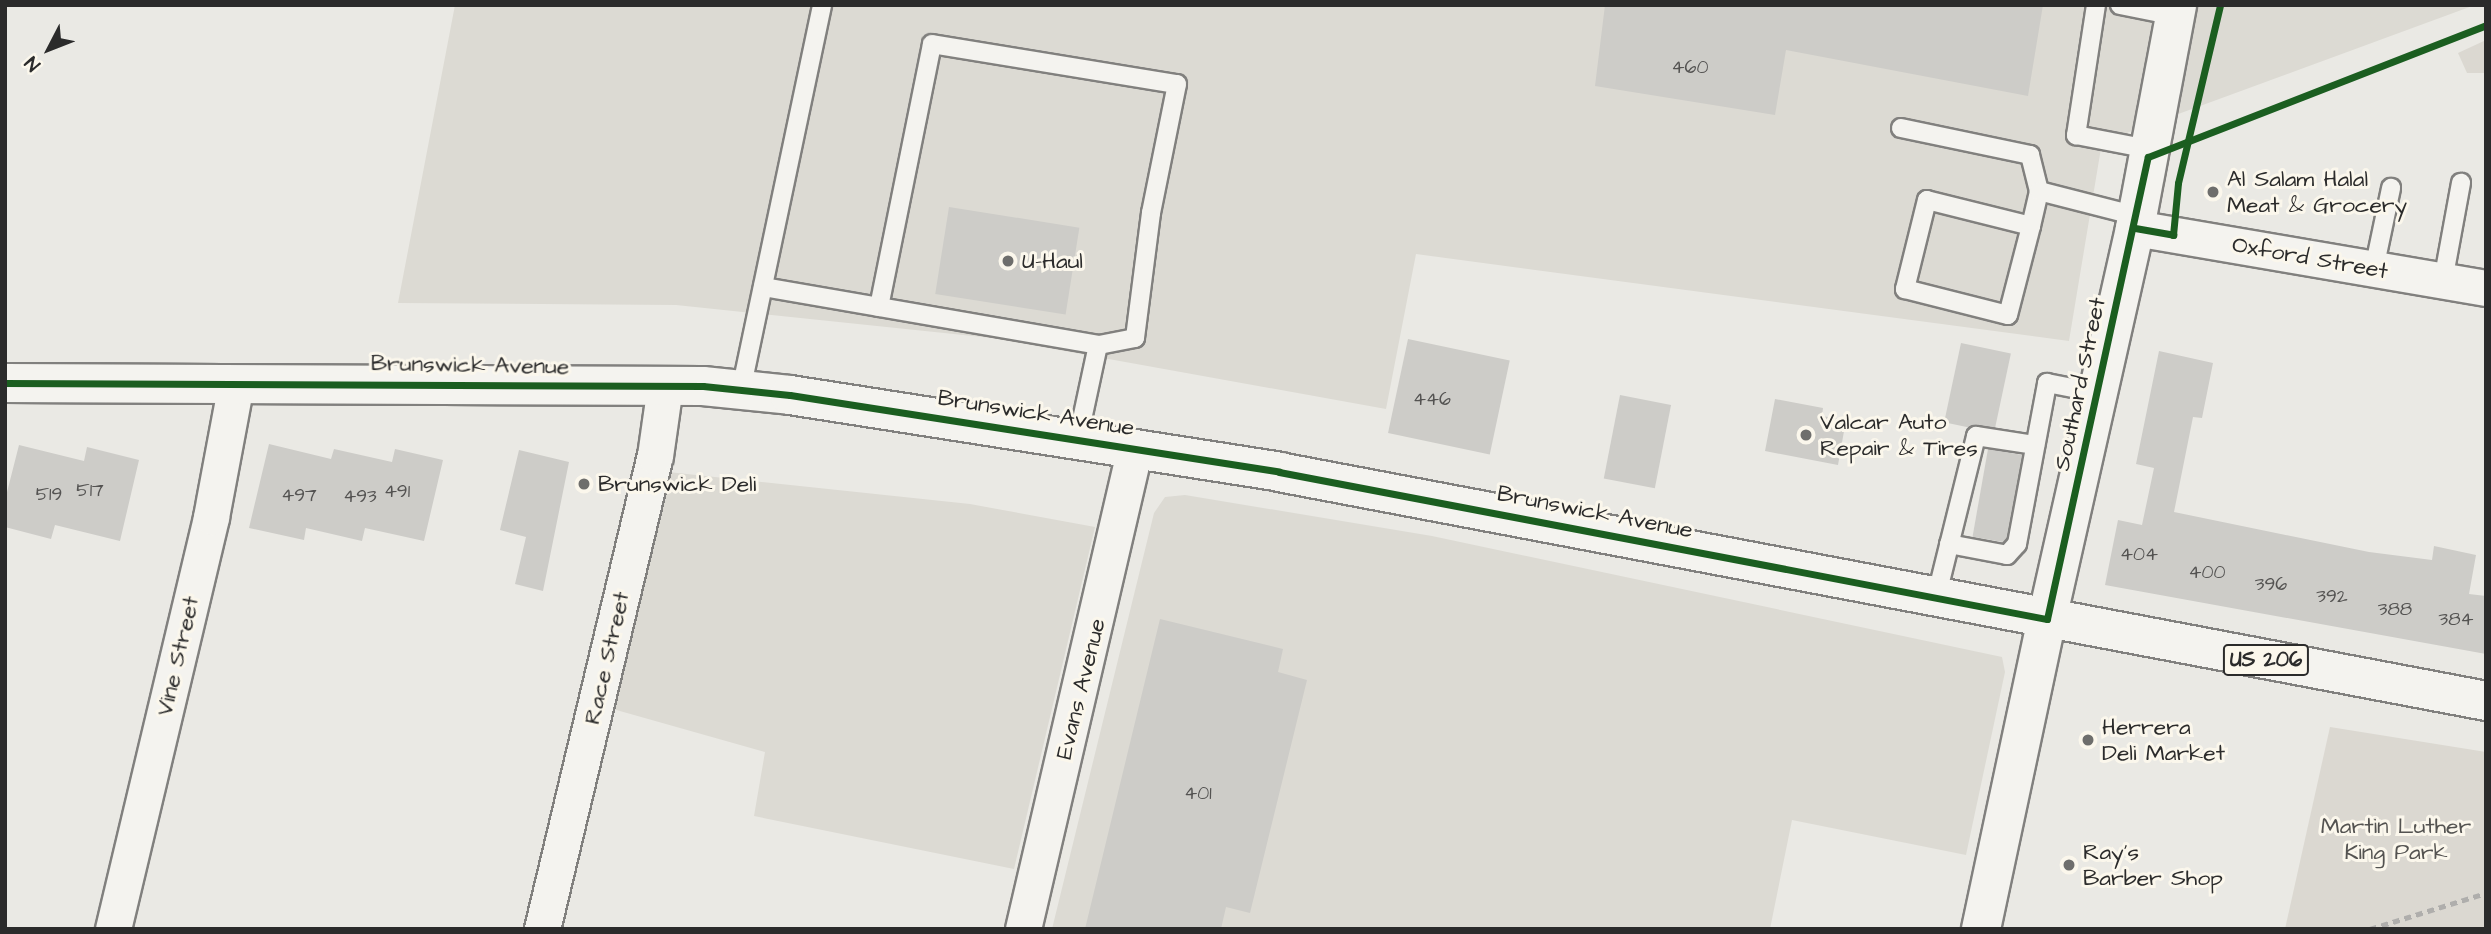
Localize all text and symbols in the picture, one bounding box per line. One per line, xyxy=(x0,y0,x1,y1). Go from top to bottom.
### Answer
north arrow xyxy=(14,14,84,84)
text: N xyxy=(19,50,47,77)
house number: 460 xyxy=(1672,57,1708,79)
place label: Al Salam Halal Meat & Grocery xyxy=(2227,165,2407,219)
marker: Al Salam Halal Meat & Grocery xyxy=(2205,184,2221,200)
street label: Oxford Street xyxy=(2230,231,2390,285)
place label: U-Haul xyxy=(1022,247,1083,275)
marker: U-Haul xyxy=(1000,253,1016,269)
street label: Southard Street xyxy=(2048,295,2112,473)
street label: Brunswick Avenue xyxy=(371,349,569,381)
street label: Brunswick Avenue xyxy=(936,384,1136,442)
house number: 446 xyxy=(1413,389,1451,411)
place label: Valcar Auto Repair & Tires xyxy=(1820,408,1978,462)
marker: Valcar Auto Repair & Tires xyxy=(1798,427,1814,443)
place label: Brunswick Deli xyxy=(598,470,756,498)
marker: Brunswick Deli xyxy=(576,476,592,492)
house number: 517 xyxy=(76,480,104,502)
street label: Brunswick Avenue xyxy=(1495,480,1695,544)
house number: 491 xyxy=(384,481,410,503)
house number: 519 xyxy=(36,484,62,506)
house number: 497 xyxy=(281,485,317,507)
house number: 493 xyxy=(343,486,377,508)
house number: 404 xyxy=(2120,544,2158,566)
house number: 400 xyxy=(2189,562,2225,584)
house number: 396 xyxy=(2255,574,2287,596)
house number: 392 xyxy=(2316,586,2348,608)
street label: Race Street xyxy=(578,589,636,727)
street label: Vine Street xyxy=(151,593,205,719)
house number: 388 xyxy=(2378,599,2412,621)
house number: 384 xyxy=(2439,609,2473,631)
street label: Evans Avenue xyxy=(1050,616,1112,762)
road number: US 206 xyxy=(2222,642,2310,678)
place label: Herrera Deli Market xyxy=(2102,713,2225,767)
marker: Herrera Deli Market xyxy=(2080,732,2096,748)
house number: 401 xyxy=(1184,783,1212,805)
park label: Martin Luther King Park xyxy=(2321,812,2471,866)
place label: Ray's Barber Shop xyxy=(2083,838,2223,892)
marker: Ray's Barber Shop xyxy=(2061,857,2077,873)

